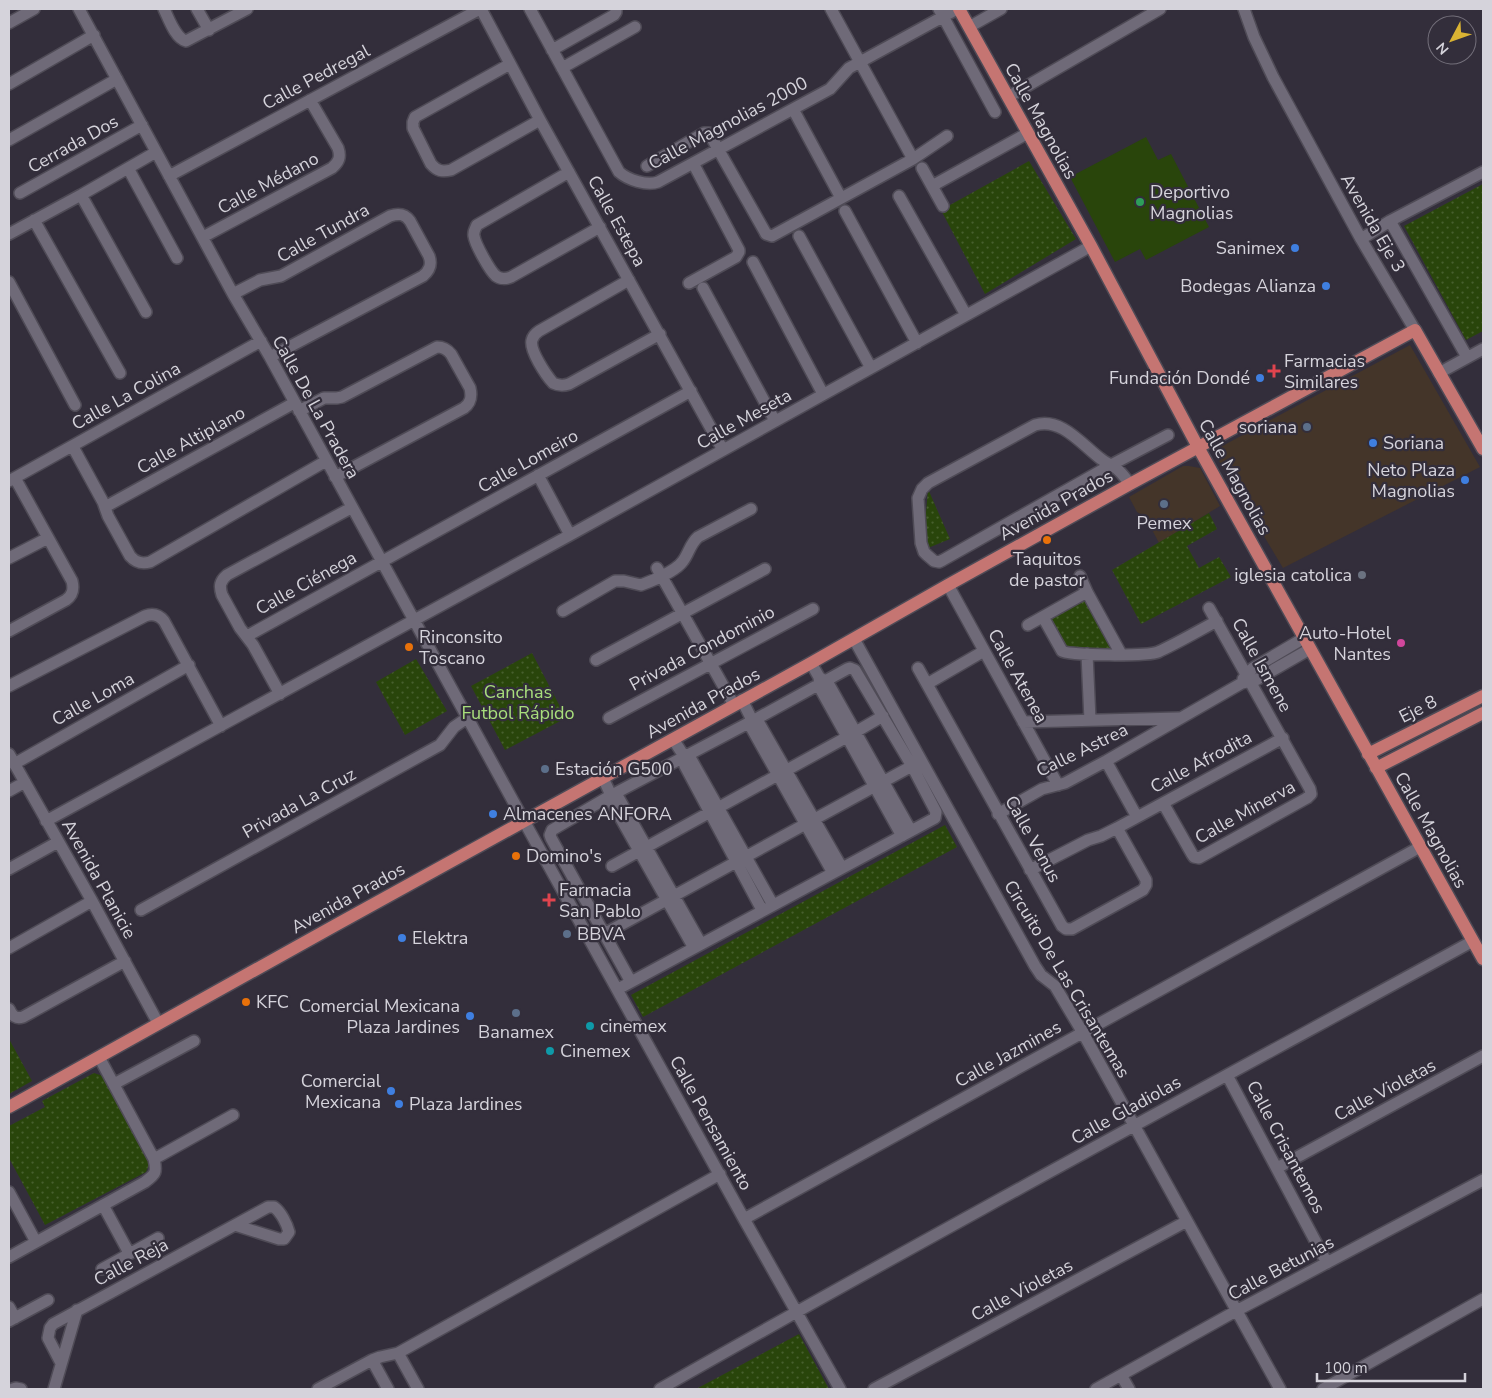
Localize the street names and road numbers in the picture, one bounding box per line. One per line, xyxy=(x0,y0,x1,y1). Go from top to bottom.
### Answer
street label: Calle Pedregal xyxy=(258,38,375,115)
street label: Calle Magnolias xyxy=(999,59,1083,183)
street label: Calle Magnolias 2000 xyxy=(644,71,812,175)
street label: Cerrada Dos xyxy=(23,109,123,179)
street label: Calle Médano xyxy=(213,146,323,220)
street label: Avenida Eje 3 xyxy=(1335,169,1411,277)
street label: Calle Estepa xyxy=(582,171,652,271)
street label: Calle Tundra xyxy=(272,198,374,268)
street label: Calle De La Pradera xyxy=(267,331,365,483)
street label: Calle La Colina xyxy=(67,356,185,436)
street label: Calle Meseta xyxy=(692,383,796,455)
street label: Calle Altiplano xyxy=(132,400,250,480)
street label: Calle Magnolias xyxy=(1193,415,1277,539)
street label: Calle Lomeiro xyxy=(473,424,583,498)
street label: Avenida Prados xyxy=(995,464,1117,546)
street label: Calle Ciénega xyxy=(251,545,361,621)
street label: Privada Condominio xyxy=(625,600,779,696)
street label: Calle Ismene xyxy=(1226,614,1298,716)
street label: Calle Atenea xyxy=(982,625,1054,727)
street label: Avenida Prados xyxy=(642,662,764,744)
street label: Calle Loma xyxy=(47,666,139,732)
street label: Eje 8 xyxy=(1395,689,1441,729)
street label: Calle Astrea xyxy=(1032,717,1132,783)
street label: Calle Afrodita xyxy=(1146,725,1256,799)
street label: Privada La Cruz xyxy=(238,762,360,844)
street label: Calle Magnolias xyxy=(1389,768,1473,892)
street label: Calle Minerva xyxy=(1191,775,1299,849)
street label: Calle Venus xyxy=(999,791,1067,887)
street label: Avenida Planicie xyxy=(56,815,142,943)
street label: Avenida Prados xyxy=(287,857,409,939)
street label: Circuito De Las Crisantemas xyxy=(998,876,1136,1082)
street label: Calle Jazmines xyxy=(951,1015,1065,1093)
street label: Calle Pensamiento xyxy=(664,1051,758,1195)
street label: Calle Violetas xyxy=(1330,1053,1440,1127)
street label: Calle Gladiolas xyxy=(1067,1070,1185,1150)
street label: Calle Crisantemos xyxy=(1241,1076,1331,1218)
street label: Calle Betunias xyxy=(1224,1230,1338,1306)
street label: Calle Reja xyxy=(89,1232,173,1292)
street label: Calle Violetas xyxy=(967,1253,1077,1327)

